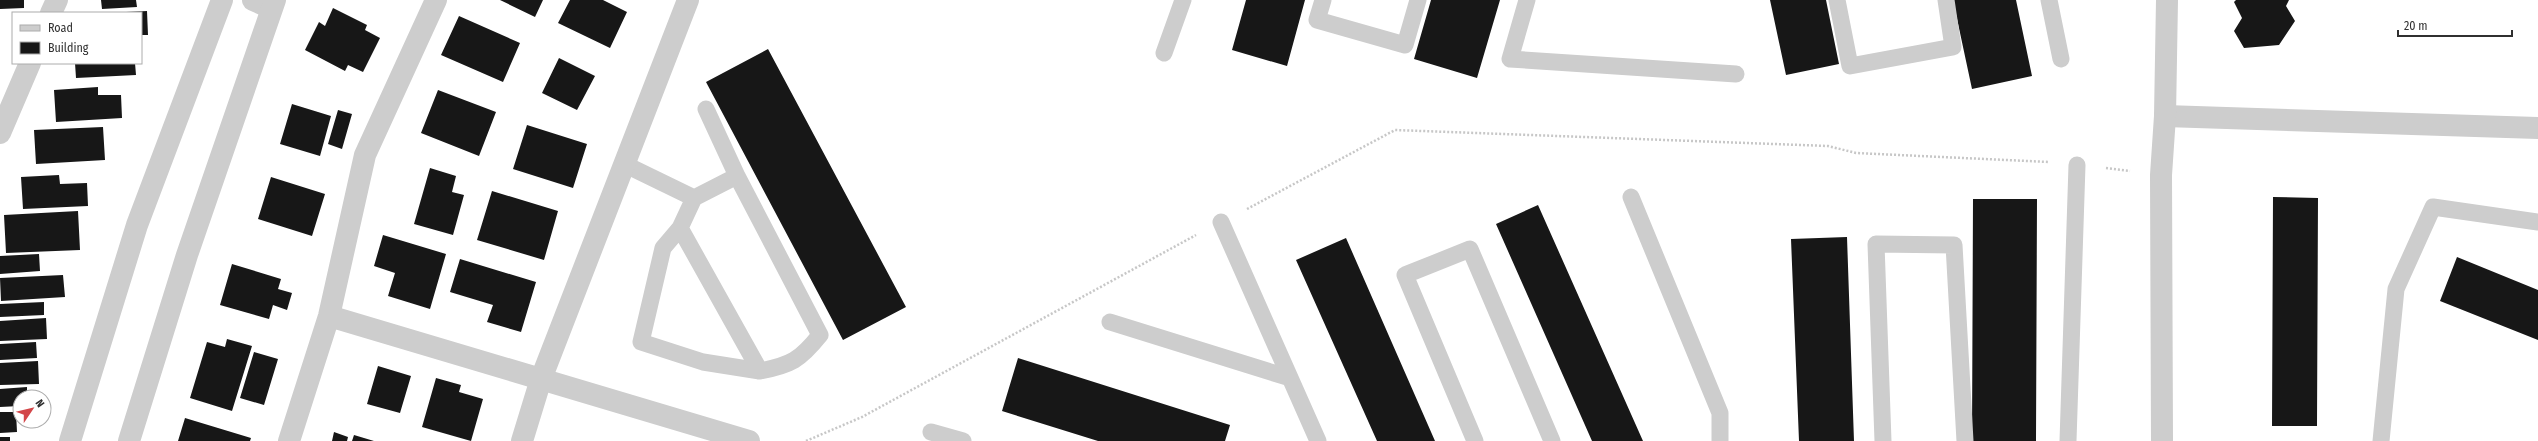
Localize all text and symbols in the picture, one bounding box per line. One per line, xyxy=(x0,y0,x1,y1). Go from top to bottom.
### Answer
legend xyxy=(12,12,142,64)
scale bar xyxy=(2398,12,2512,38)
text: 20 m xyxy=(2404,19,2428,33)
text: Road xyxy=(48,21,73,35)
text: Building xyxy=(48,41,89,55)
north arrow xyxy=(12,389,52,429)
text: N xyxy=(33,397,47,410)

